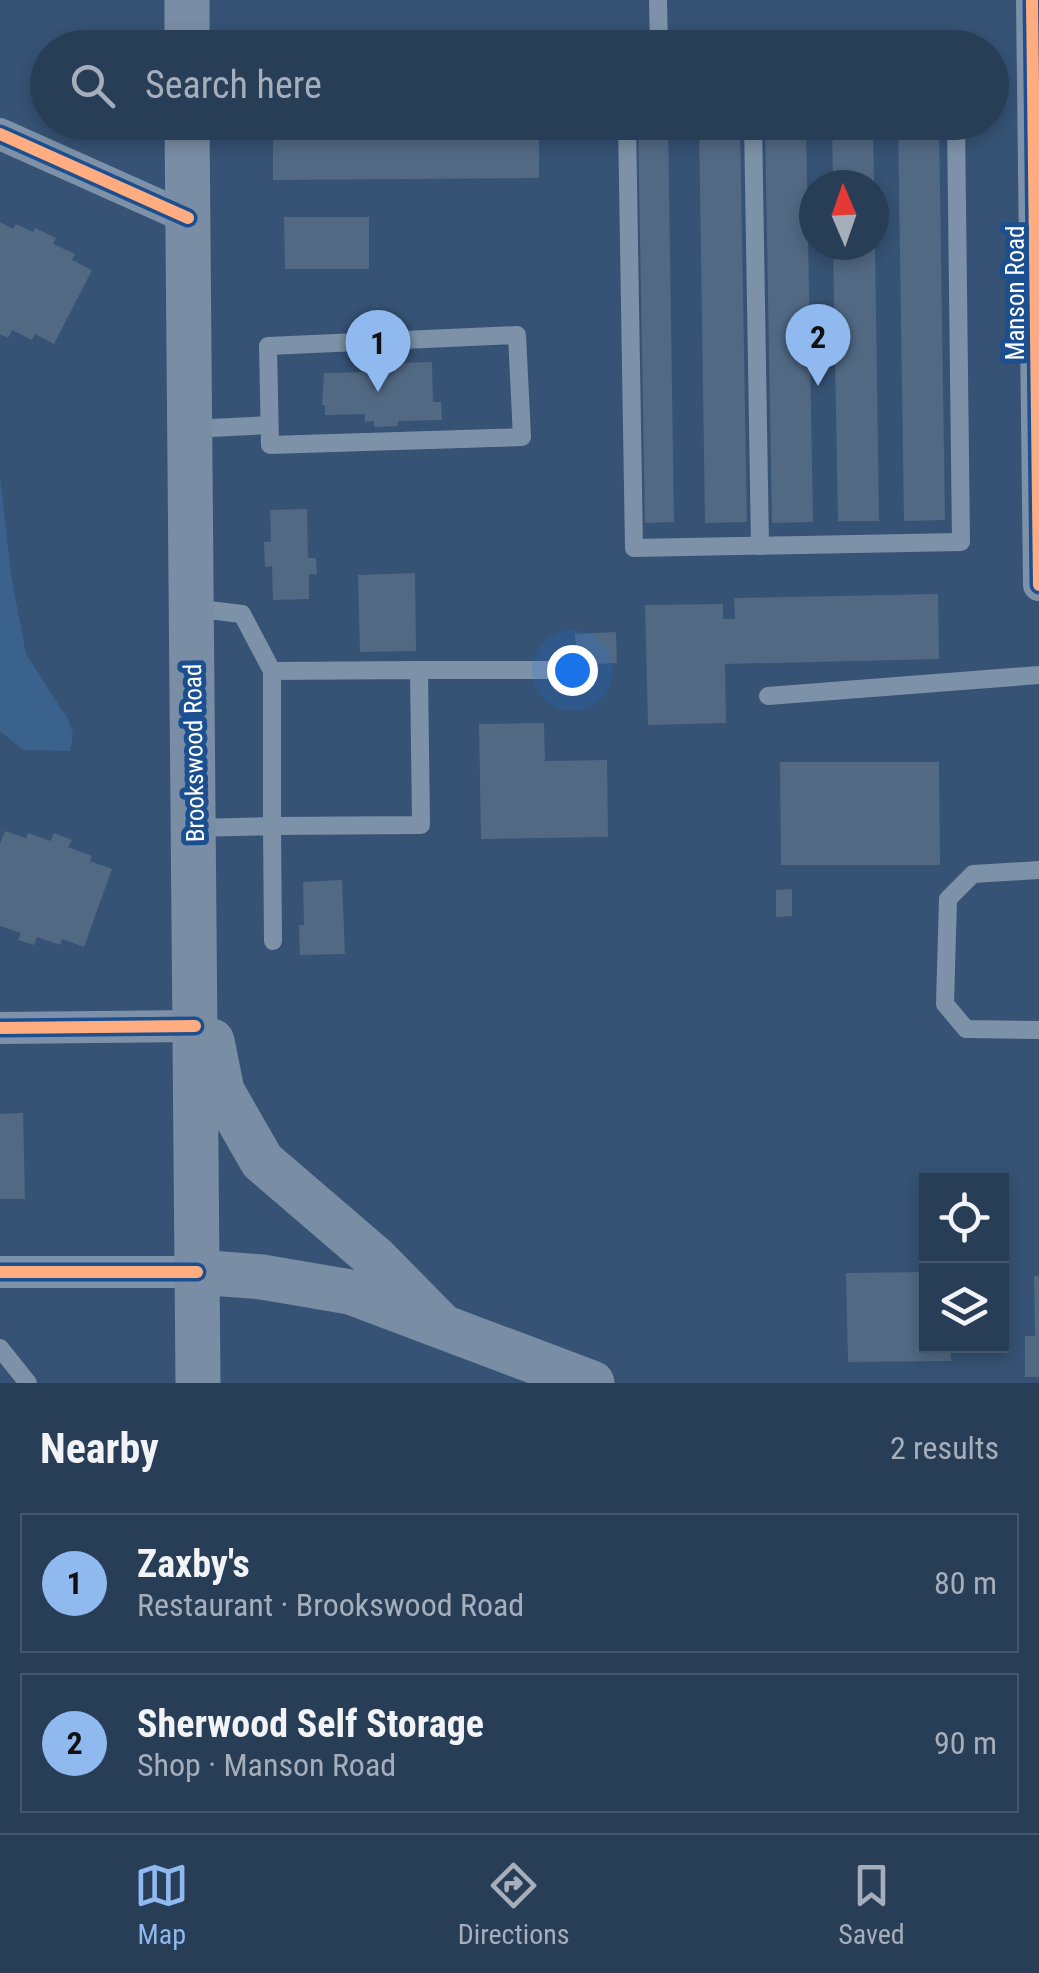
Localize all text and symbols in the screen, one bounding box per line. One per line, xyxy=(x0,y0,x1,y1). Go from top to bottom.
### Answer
search box xyxy=(30,30,1009,140)
icon: search xyxy=(65,58,120,113)
text: Search here xyxy=(145,63,322,107)
north arrow xyxy=(799,170,889,260)
street label: Manson Road xyxy=(1001,226,1030,360)
pin: 2 xyxy=(786,304,850,386)
pin: 1 xyxy=(346,310,410,392)
your location xyxy=(547,645,598,696)
street label: Brookswood Road xyxy=(178,664,210,842)
map controls xyxy=(919,1173,1009,1353)
button: locate xyxy=(919,1173,1009,1263)
button: layers xyxy=(919,1263,1009,1353)
text: Nearby xyxy=(40,1424,159,1473)
text: 2 results xyxy=(890,1429,999,1467)
text: Zaxby's xyxy=(137,1542,250,1586)
text: 1 xyxy=(66,1564,83,1602)
text: 80 m xyxy=(934,1564,997,1602)
text: Restaurant · Brookswood Road xyxy=(137,1586,524,1624)
text: Sherwood Self Storage xyxy=(137,1702,484,1746)
text: 2 xyxy=(66,1724,83,1762)
text: 90 m xyxy=(934,1724,997,1762)
text: Shop · Manson Road xyxy=(137,1746,396,1784)
tab: Map xyxy=(134,1858,189,1951)
tab: Directions xyxy=(458,1858,570,1951)
tab: Saved xyxy=(838,1858,905,1951)

